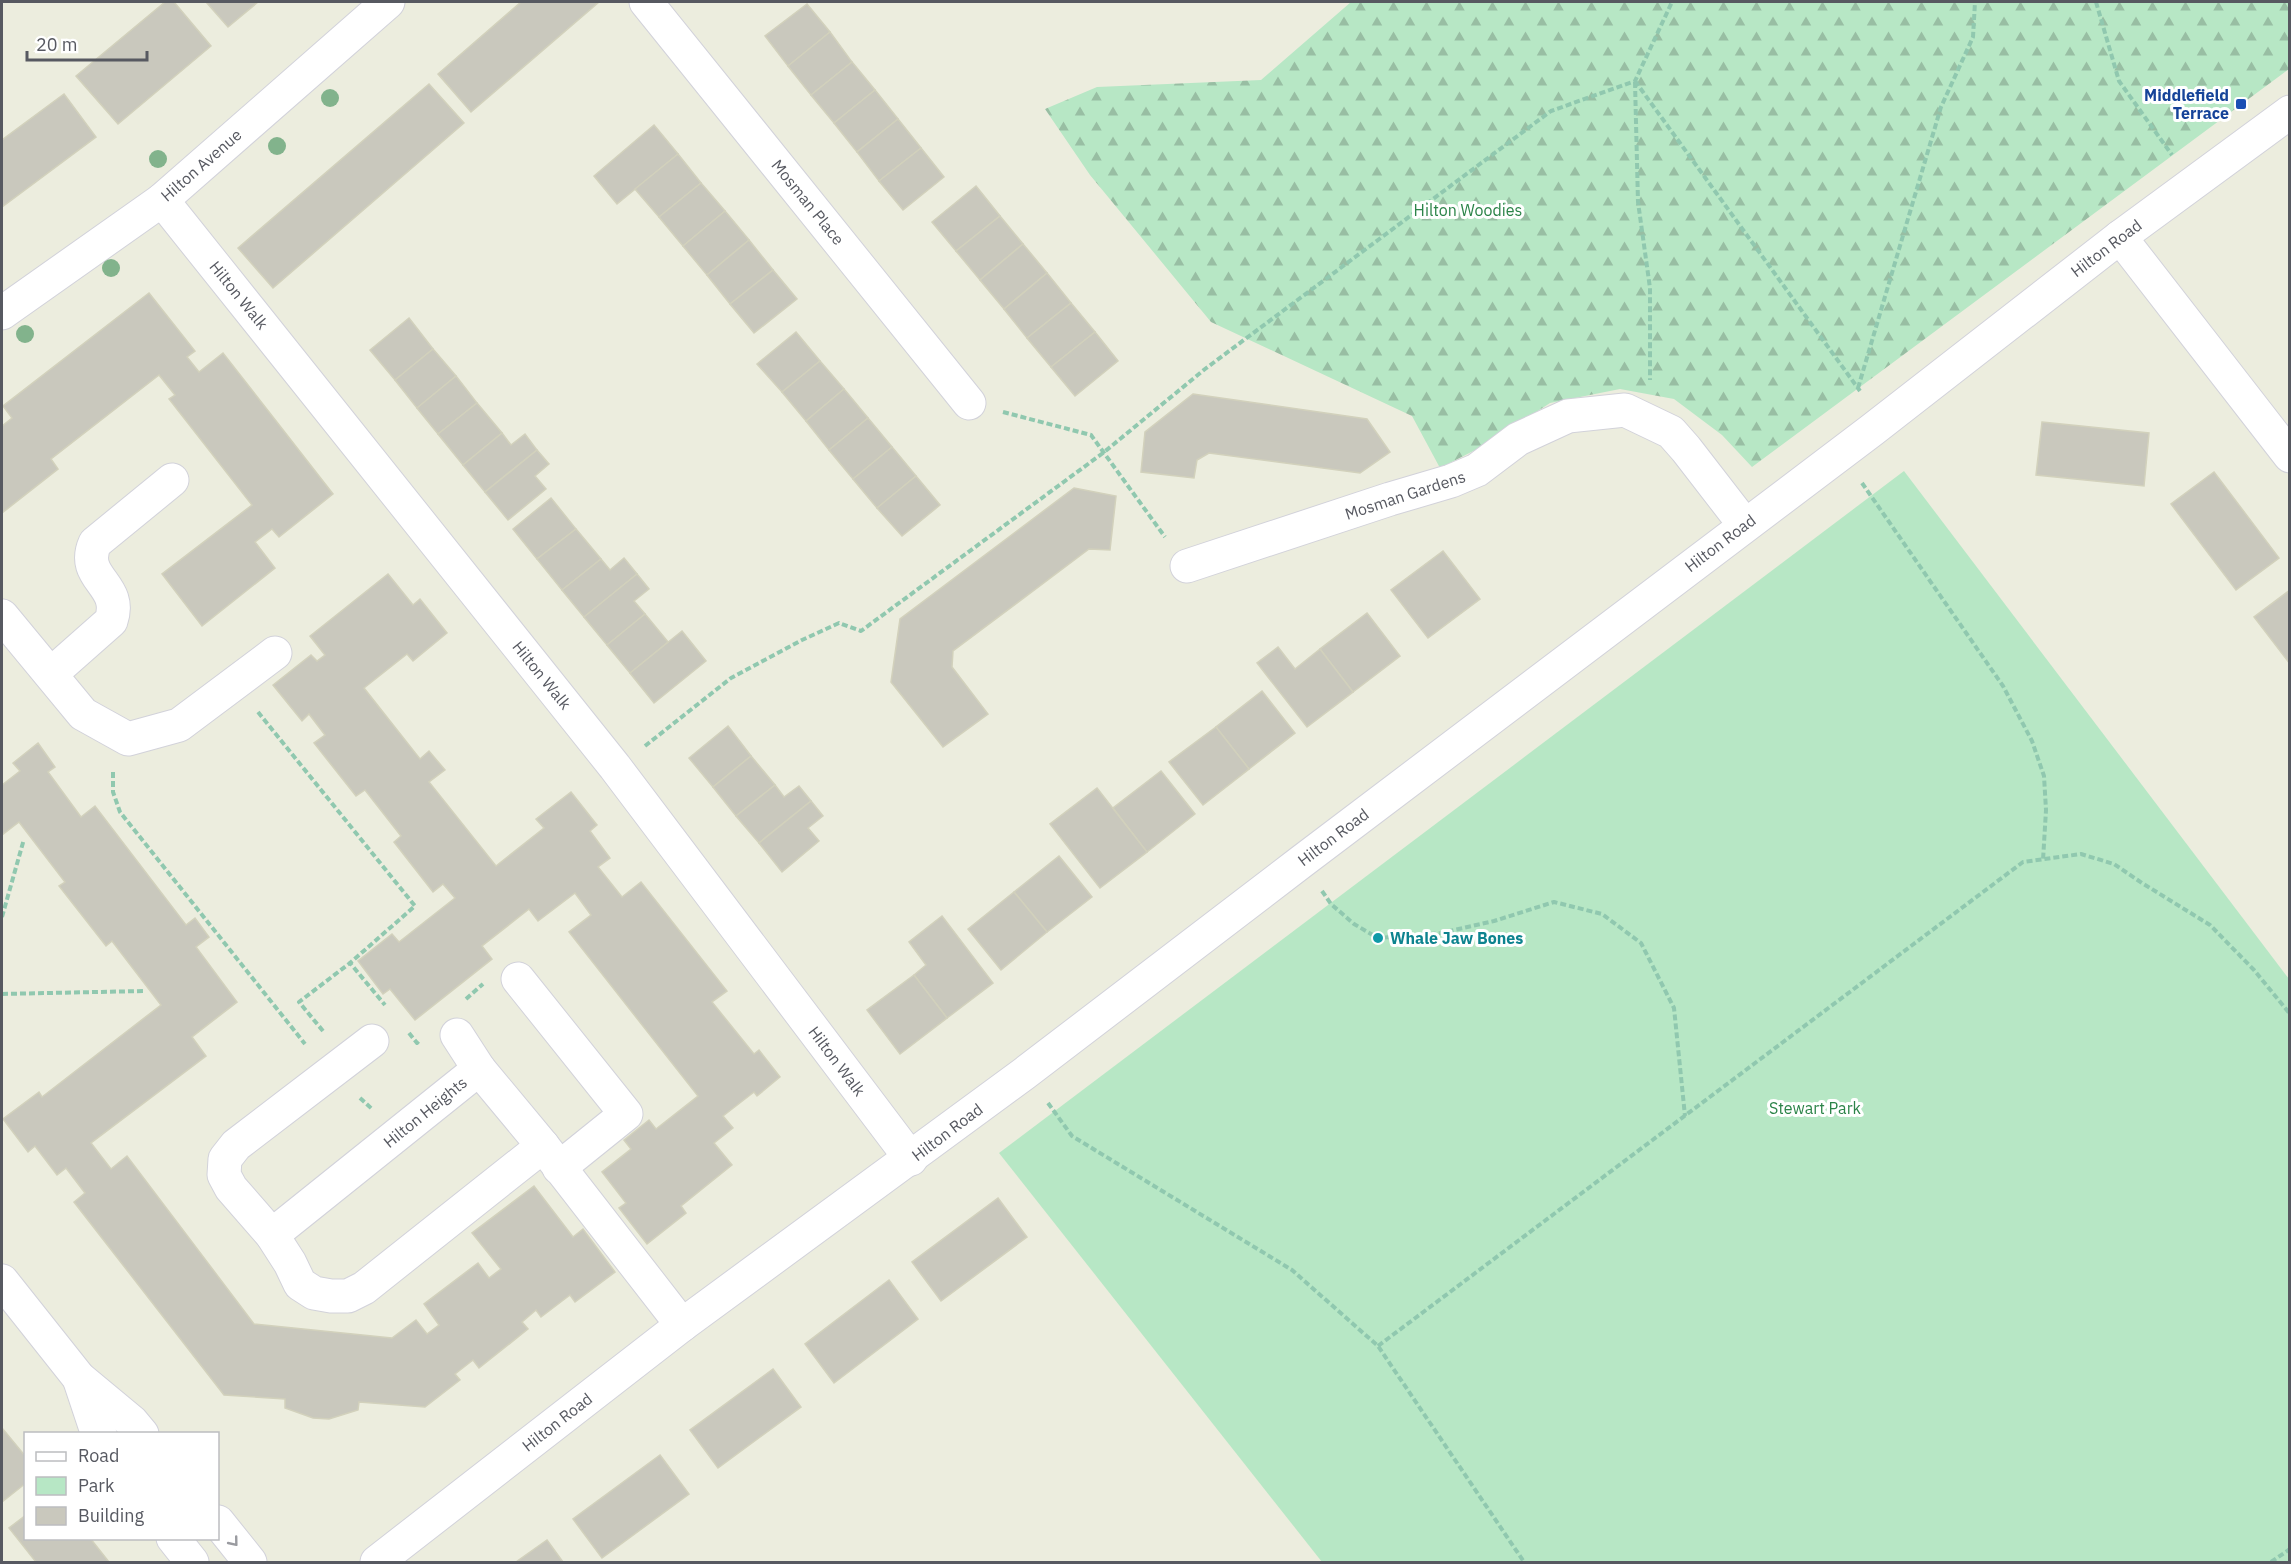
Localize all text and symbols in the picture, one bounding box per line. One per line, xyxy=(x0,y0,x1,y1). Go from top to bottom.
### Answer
scale bar xyxy=(27,24,147,62)
text: 20 m xyxy=(36,33,78,56)
place label: Middlefield Terrace xyxy=(2144,85,2229,123)
marker: Middlefield Terrace xyxy=(2234,97,2248,111)
street label: Hilton Avenue xyxy=(157,124,246,205)
street label: Mosman Place xyxy=(767,155,849,249)
park label: Hilton Woodies xyxy=(1414,200,1522,220)
street label: Hilton Road xyxy=(2067,215,2145,281)
street label: Hilton Walk xyxy=(205,257,273,334)
street label: Mosman Gardens xyxy=(1342,466,1468,524)
street label: Hilton Road xyxy=(1681,510,1759,576)
street label: Hilton Walk xyxy=(508,637,576,714)
street label: Hilton Road xyxy=(1294,804,1372,870)
place label: Whale Jaw Bones xyxy=(1390,928,1523,948)
marker: Whale Jaw Bones xyxy=(1371,931,1385,945)
street label: Hilton Walk xyxy=(804,1022,870,1100)
street label: Hilton Heights xyxy=(379,1072,471,1152)
park label: Stewart Park xyxy=(1769,1098,1862,1118)
street label: Hilton Road xyxy=(908,1099,986,1165)
street label: Hilton Road xyxy=(518,1388,596,1456)
legend xyxy=(24,1432,219,1540)
text: Road xyxy=(78,1444,119,1467)
text: Park xyxy=(78,1474,115,1497)
text: Building xyxy=(78,1504,145,1527)
one-way arrow xyxy=(226,1535,237,1546)

